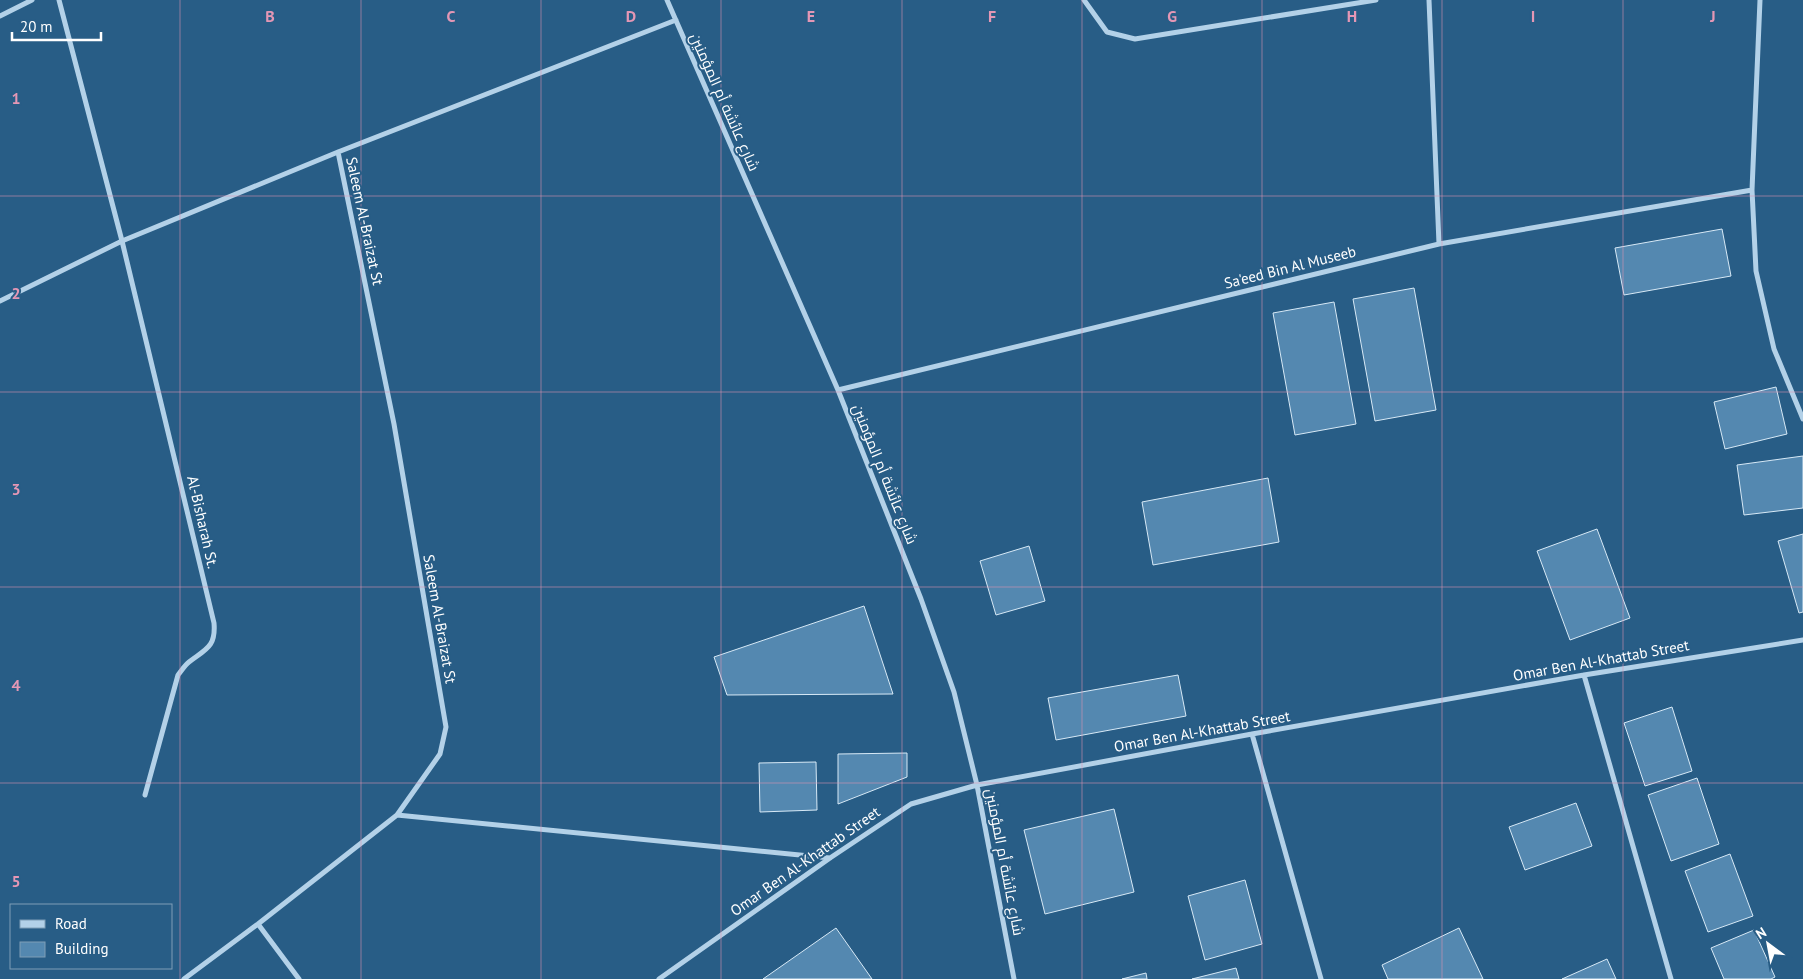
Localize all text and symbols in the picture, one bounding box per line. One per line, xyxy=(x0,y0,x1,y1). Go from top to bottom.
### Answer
text: B xyxy=(265,6,275,26)
text: C xyxy=(447,6,456,26)
text: D xyxy=(626,6,636,26)
text: E xyxy=(807,6,815,26)
text: F xyxy=(988,6,996,26)
text: G xyxy=(1167,6,1177,26)
text: H xyxy=(1347,6,1357,26)
text: I xyxy=(1531,6,1535,26)
text: J xyxy=(1709,6,1716,26)
scale bar xyxy=(12,10,101,42)
text: 20 m xyxy=(20,17,53,36)
street label: شارع عائشة أم المؤمنين xyxy=(684,30,764,175)
text: 1 xyxy=(11,88,21,108)
street label: Saleem Al-Braizat St xyxy=(342,155,388,287)
street label: Sa'eed Bin Al Museeb xyxy=(1222,241,1358,293)
text: 2 xyxy=(11,283,21,303)
street label: شارع عائشة أم المؤمنين xyxy=(846,401,922,548)
street label: Al-Bisharah St. xyxy=(183,474,223,570)
text: 3 xyxy=(11,479,21,499)
street label: Saleem Al-Braizat St xyxy=(419,553,461,685)
street label: Omar Ben Al-Khattab Street xyxy=(1511,635,1691,685)
text: 4 xyxy=(11,675,21,695)
street label: Omar Ben Al-Khattab Street xyxy=(1112,706,1292,756)
street label: شارع عائشة أم المؤمنين xyxy=(979,787,1029,937)
street label: Omar Ben Al-Khattab Street xyxy=(726,802,884,920)
text: 5 xyxy=(11,871,21,891)
legend xyxy=(10,904,172,969)
text: Road xyxy=(55,914,87,933)
north arrow xyxy=(1743,919,1793,969)
text: N xyxy=(1752,923,1770,943)
text: Building xyxy=(55,939,109,958)

